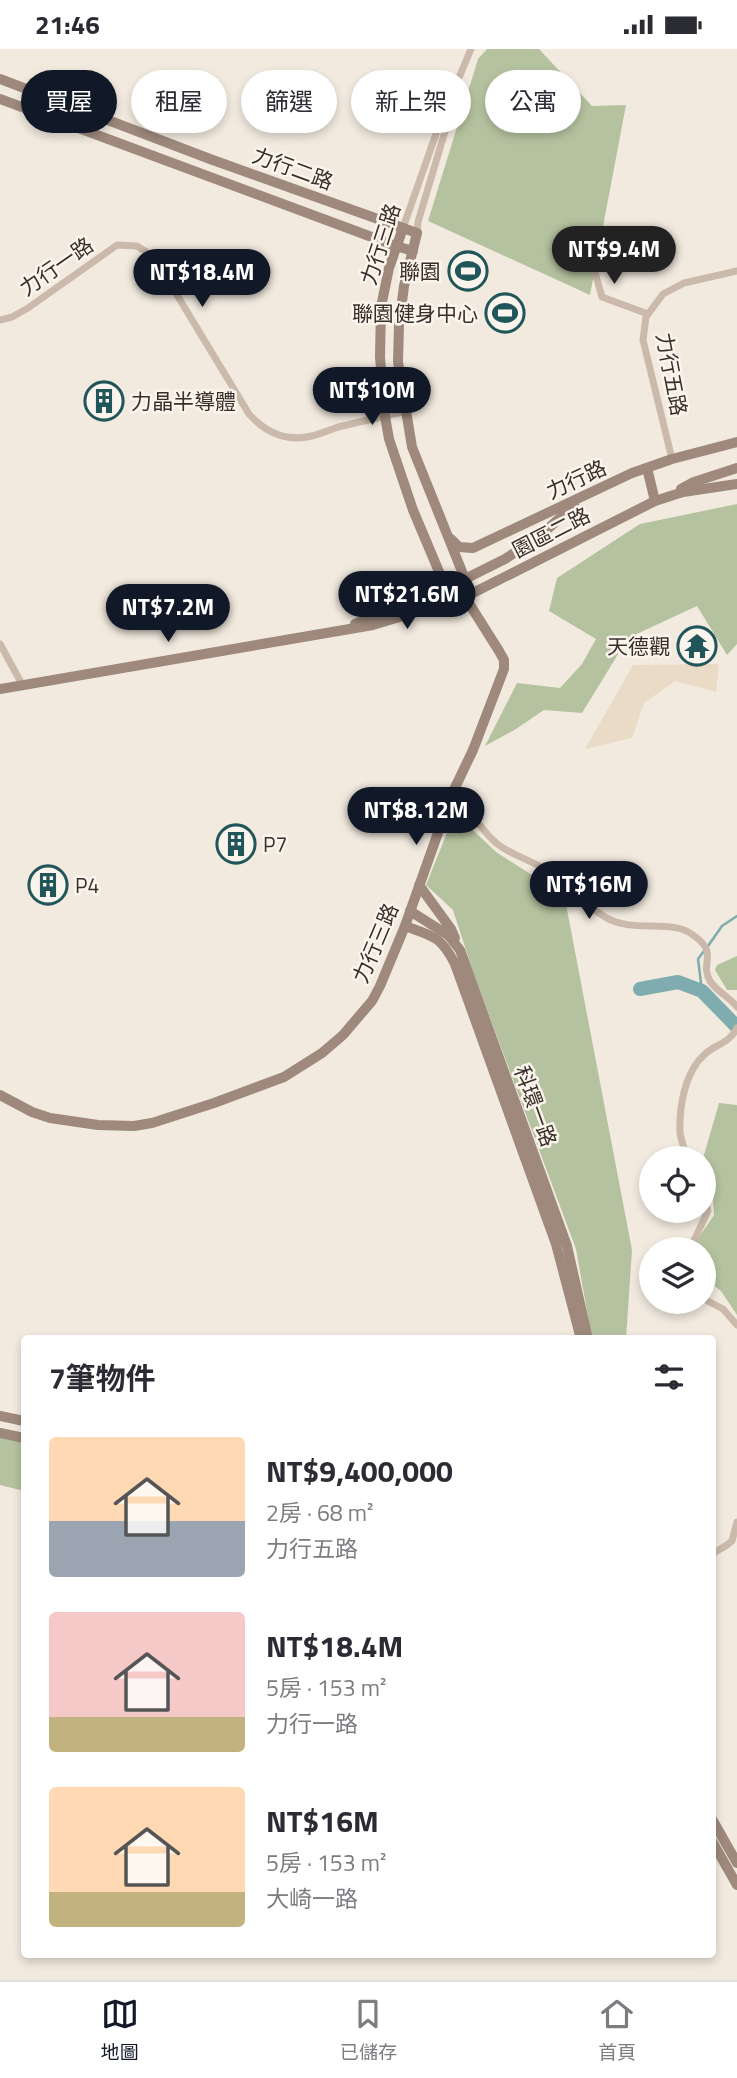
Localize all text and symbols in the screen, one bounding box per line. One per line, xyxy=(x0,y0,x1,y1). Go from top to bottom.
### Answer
text: 21:46 xyxy=(35,5,100,44)
chip: 買屋 xyxy=(21,70,117,133)
chip: 租屋 xyxy=(131,70,227,133)
chip: 篩選 xyxy=(241,70,337,133)
chip: 新上架 xyxy=(351,70,471,133)
chip: 公寓 xyxy=(485,70,581,133)
street label: 力行二路 xyxy=(248,139,338,197)
street label: 力行三路 xyxy=(352,199,408,289)
pin: NT$9.4M xyxy=(549,226,679,286)
street label: 力行一路 xyxy=(12,229,100,303)
text: NT$9.4M xyxy=(568,231,660,266)
pin: NT$18.4M xyxy=(130,250,274,309)
sports icon: 聯園 xyxy=(447,250,489,292)
text: NT$18.4M xyxy=(149,254,255,289)
place label: 聯園 xyxy=(399,255,441,287)
sports icon: 聯園健身中心 xyxy=(484,292,526,334)
place label: 聯園健身中心 xyxy=(352,297,478,329)
street label: 力行五路 xyxy=(648,330,696,418)
pin: NT$10M xyxy=(315,367,429,427)
text: NT$10M xyxy=(329,372,415,407)
building icon: 力晶半導體 xyxy=(83,380,125,422)
place label: 力晶半導體 xyxy=(131,385,236,417)
street label: 力行路 xyxy=(541,451,611,507)
street label: 園區二路 xyxy=(506,499,596,565)
pin: NT$21.6M xyxy=(335,571,479,631)
text: NT$21.6M xyxy=(354,576,460,611)
pin: NT$7.2M xyxy=(103,585,233,644)
text: NT$7.2M xyxy=(122,589,214,624)
temple icon: 天德觀 xyxy=(676,625,718,667)
place label: 天德觀 xyxy=(607,630,670,662)
pin: NT$8.12M xyxy=(344,787,488,847)
text: NT$8.12M xyxy=(363,792,469,827)
building icon: P7 xyxy=(215,823,257,865)
place label: P7 xyxy=(263,828,287,860)
pin: NT$16M xyxy=(532,861,646,921)
building icon: P4 xyxy=(27,864,69,906)
text: NT$16M xyxy=(546,866,632,901)
place label: P4 xyxy=(75,869,99,901)
street label: 力行三路 xyxy=(344,898,406,988)
street label: 科環一路 xyxy=(507,1061,565,1151)
map controls xyxy=(639,1146,716,1314)
button: locate xyxy=(639,1146,716,1223)
button: layers xyxy=(639,1237,716,1314)
text: 7筆物件 xyxy=(49,1355,156,1401)
icon: filters xyxy=(650,1358,688,1396)
text: NT$9,400,000 xyxy=(266,1448,453,1494)
icon: home xyxy=(105,1465,189,1549)
text: 2房 · 68 m² xyxy=(266,1495,373,1530)
text: 力行五路 xyxy=(266,1531,358,1566)
text: NT$18.4M xyxy=(266,1623,403,1669)
icon: home xyxy=(105,1640,189,1724)
text: 5房 · 153 m² xyxy=(266,1670,386,1705)
text: 力行一路 xyxy=(266,1706,358,1741)
text: NT$16M xyxy=(266,1798,379,1844)
icon: home xyxy=(105,1815,189,1899)
text: 5房 · 153 m² xyxy=(266,1845,386,1880)
text: 大崎一路 xyxy=(266,1881,358,1916)
tab: 地圖 xyxy=(101,1995,139,2066)
tab: 已儲存 xyxy=(340,1995,397,2066)
tab: 首頁 xyxy=(598,1995,636,2066)

